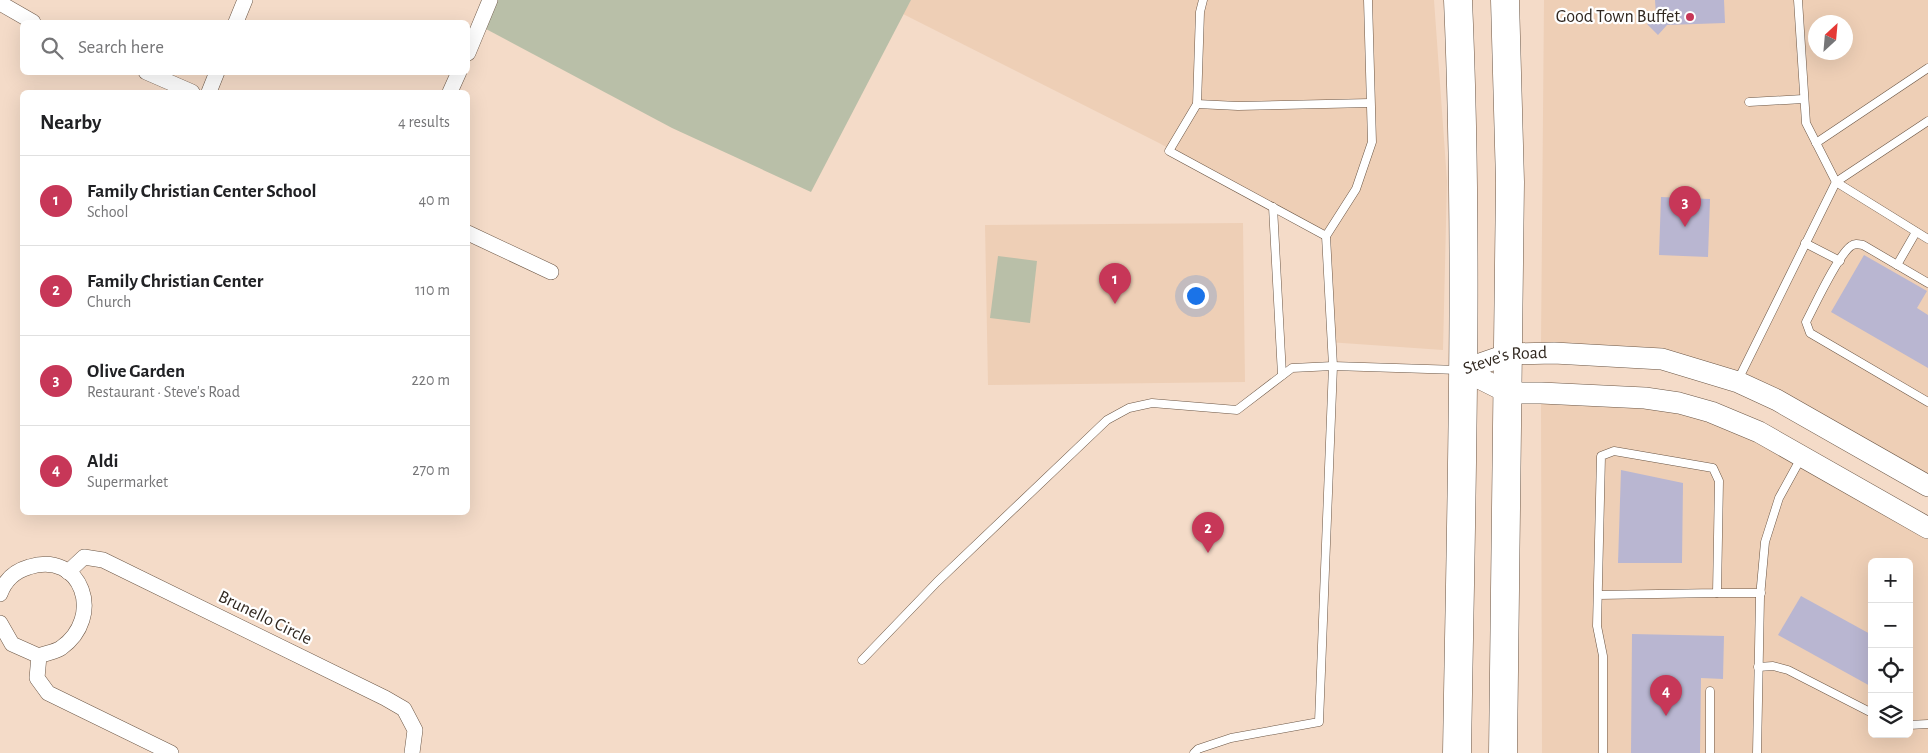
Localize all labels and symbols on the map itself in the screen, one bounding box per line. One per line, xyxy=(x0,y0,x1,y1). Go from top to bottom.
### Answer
place label: Good Town Buffet xyxy=(1556,8,1680,26)
marker: Good Town Buffet xyxy=(1684,11,1696,23)
north arrow xyxy=(1808,15,1853,60)
pin: 3 xyxy=(1669,186,1701,227)
pin: 1 xyxy=(1099,263,1131,304)
your location xyxy=(1183,283,1209,309)
street label: Steve's Road xyxy=(1461,344,1548,378)
pin: 2 xyxy=(1192,512,1224,553)
street label: Brunello Circle xyxy=(215,588,315,648)
pin: 4 xyxy=(1650,675,1682,716)

